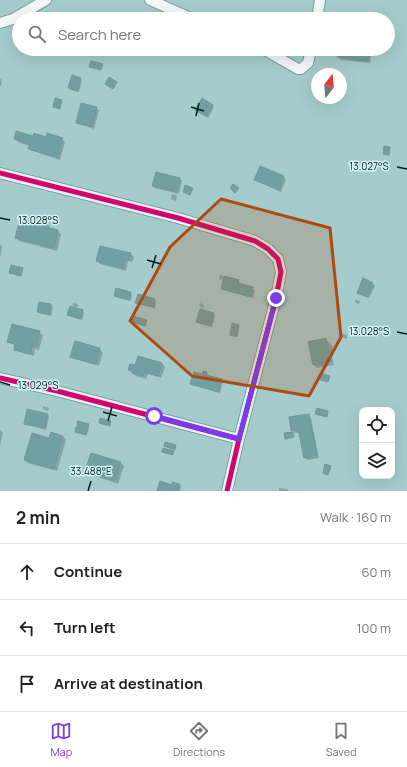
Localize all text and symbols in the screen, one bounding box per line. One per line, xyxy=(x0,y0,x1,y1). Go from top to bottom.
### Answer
search box xyxy=(12,12,395,56)
icon: search xyxy=(26,23,48,45)
text: Search here xyxy=(58,24,141,45)
north arrow xyxy=(311,68,347,104)
text: 13.027°S xyxy=(349,159,389,173)
text: 13.028°S xyxy=(18,213,58,227)
route end xyxy=(267,289,285,307)
text: 13.028°S xyxy=(349,324,389,338)
text: 13.029°S xyxy=(18,378,58,392)
route start xyxy=(145,407,163,425)
map controls xyxy=(359,407,395,479)
button: locate xyxy=(359,407,395,443)
button: layers xyxy=(359,443,395,479)
text: 33.488°E xyxy=(70,464,112,478)
text: 2 min xyxy=(16,506,60,529)
text: Walk · 160 m xyxy=(320,508,391,526)
icon: ahead xyxy=(16,561,38,583)
text: Continue xyxy=(54,561,122,582)
text: 60 m xyxy=(361,563,391,581)
icon: left xyxy=(16,617,38,639)
text: Turn left xyxy=(54,617,116,638)
text: 100 m xyxy=(356,619,391,637)
icon: arrive xyxy=(16,673,38,695)
text: Arrive at destination xyxy=(54,673,203,694)
tab: Map xyxy=(50,720,72,759)
tab: Directions xyxy=(173,720,225,759)
tab: Saved xyxy=(326,720,357,759)

